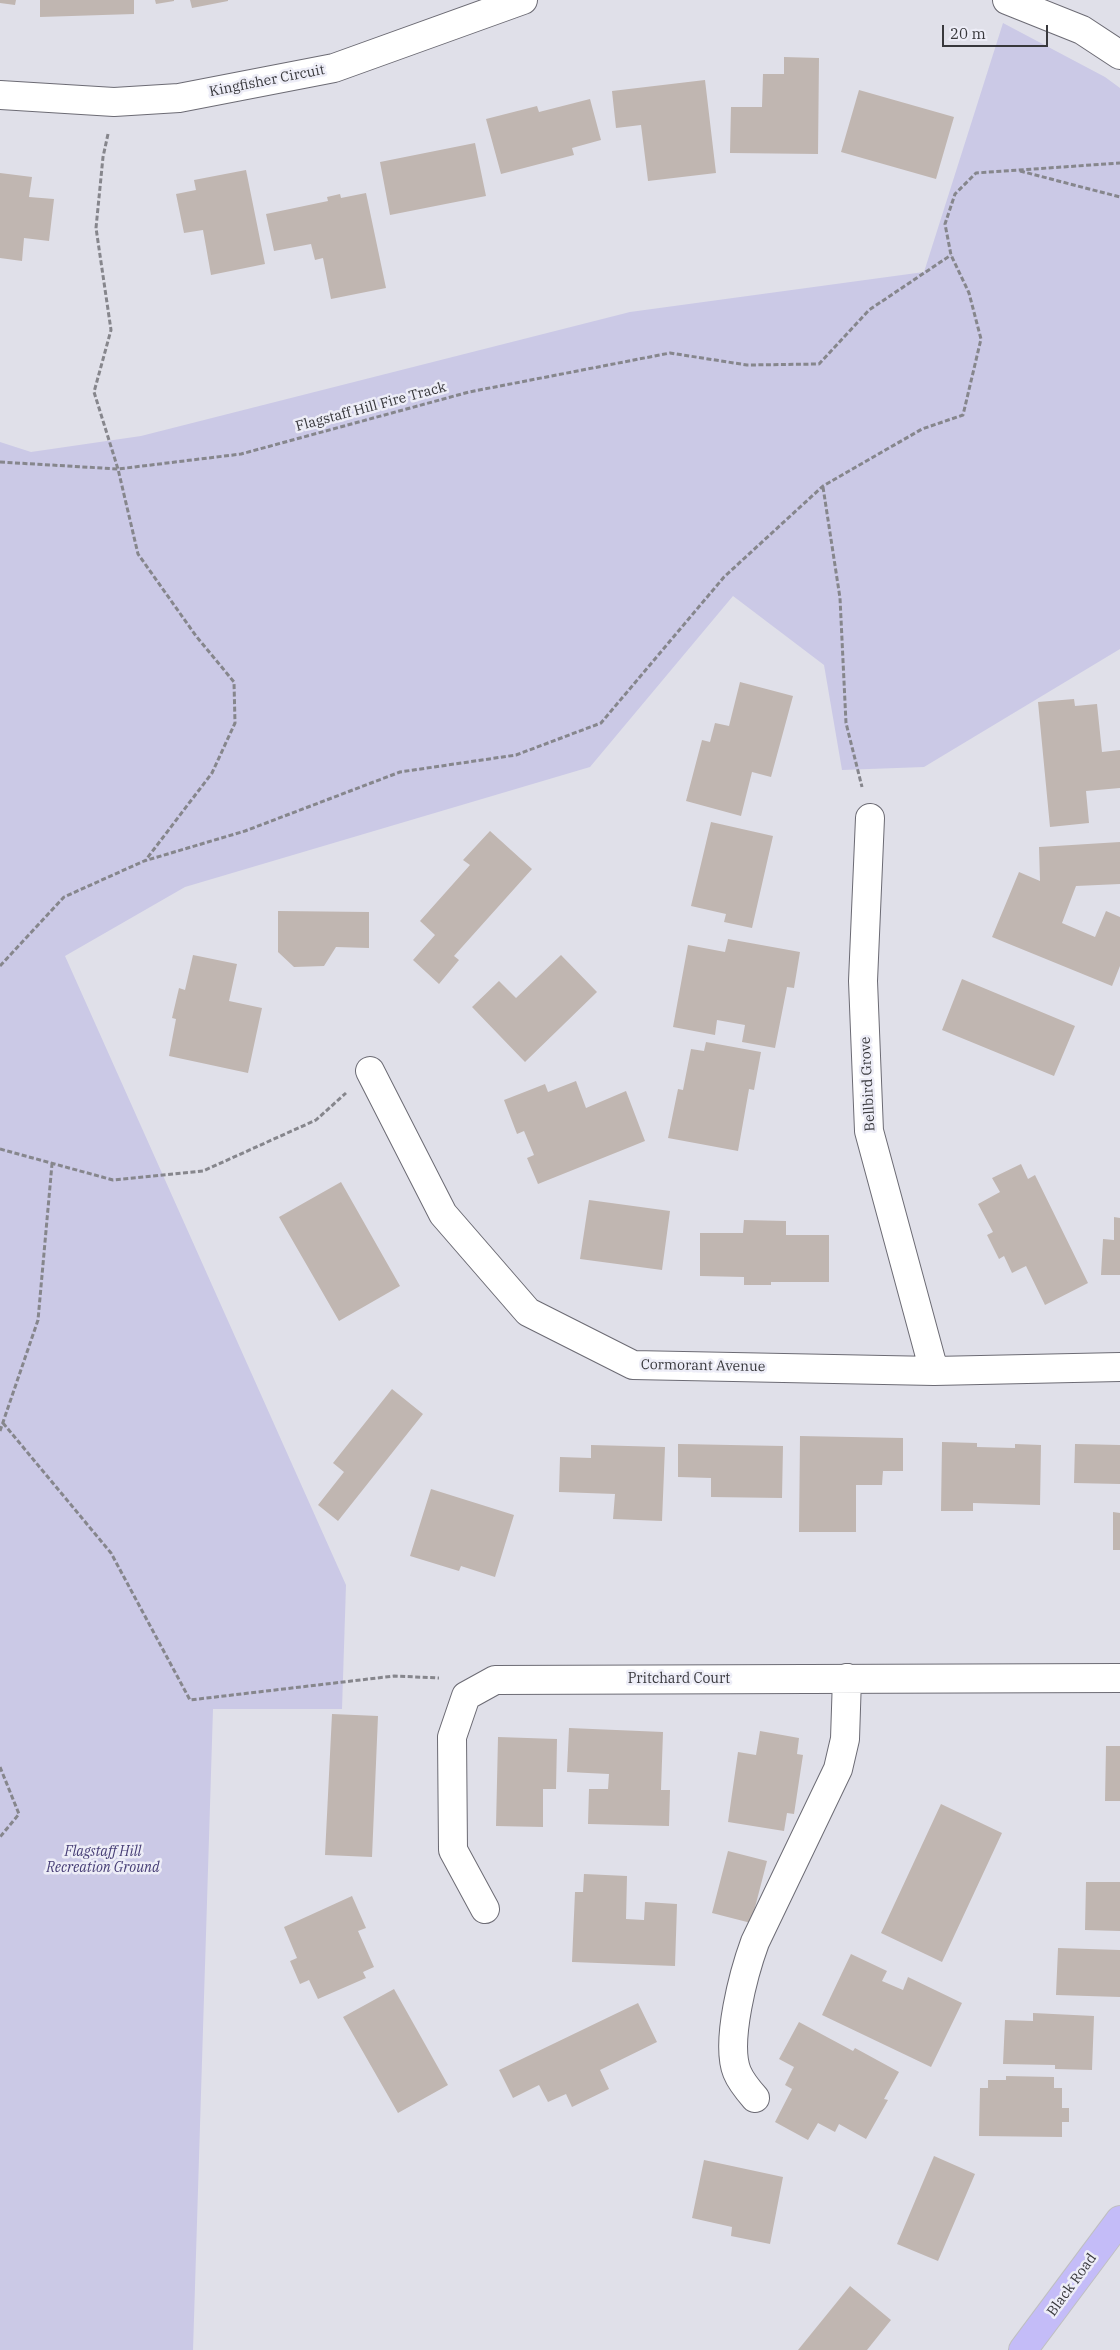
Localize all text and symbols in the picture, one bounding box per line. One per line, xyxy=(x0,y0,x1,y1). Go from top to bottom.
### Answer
scale bar xyxy=(945,15,1051,47)
text: 20 m xyxy=(950,24,986,43)
street label: Kingfisher Circuit xyxy=(208,62,326,100)
street label: Flagstaff Hill Fire Track xyxy=(294,379,448,435)
street label: Bellbird Grove xyxy=(857,1036,879,1132)
street label: Cormorant Avenue xyxy=(641,1357,765,1375)
street label: Pritchard Court xyxy=(628,1671,730,1687)
park label: Flagstaff Hill Recreation Ground xyxy=(46,1844,160,1876)
street label: Black Road xyxy=(1044,2250,1100,2320)

